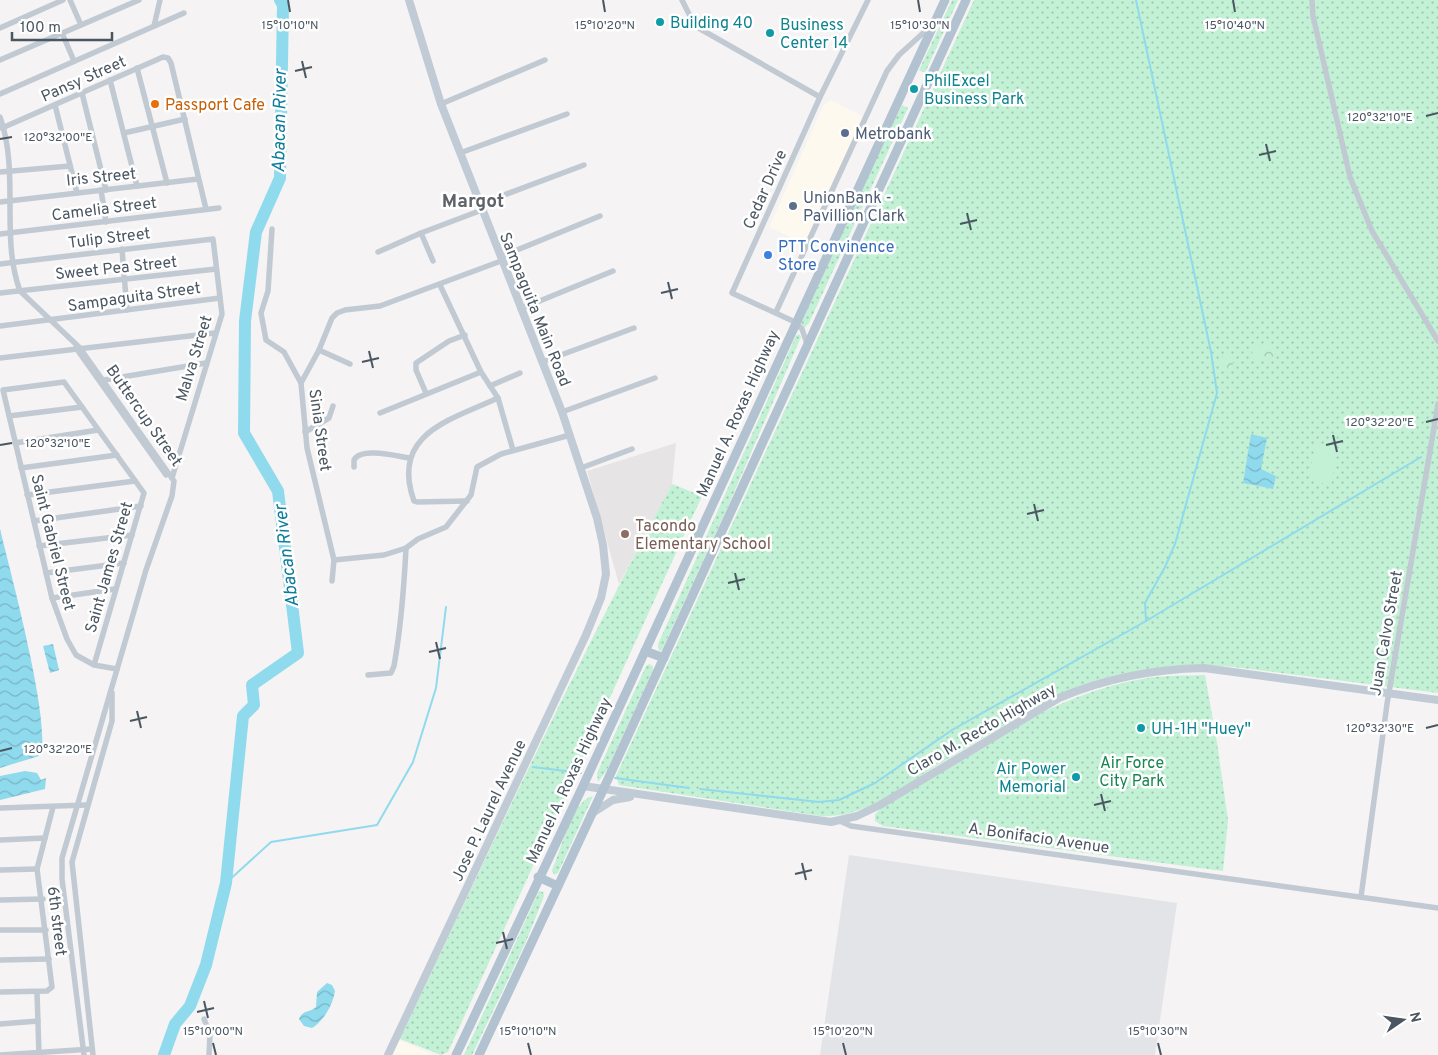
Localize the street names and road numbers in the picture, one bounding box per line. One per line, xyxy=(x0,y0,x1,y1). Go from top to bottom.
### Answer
street label: Pansy Street xyxy=(38,52,129,107)
street label: Cedar Drive xyxy=(739,147,792,233)
street label: Iris Street xyxy=(65,164,137,192)
street label: Camelia Street xyxy=(50,194,158,226)
street label: Tulip Street xyxy=(67,224,152,254)
street label: Sampaguita Main Road xyxy=(494,230,574,390)
street label: Sweet Pea Street xyxy=(54,253,178,285)
street label: Sampaguita Street xyxy=(66,279,202,317)
street label: Malva Street xyxy=(172,313,217,404)
street label: Manuel A. Roxas Highway xyxy=(693,327,785,500)
street label: Buttercup Street xyxy=(101,361,186,471)
street label: Sinia Street xyxy=(303,388,335,473)
street label: Saint Gabriel Street xyxy=(25,472,79,613)
street label: Saint James Street xyxy=(82,500,138,635)
street label: Juan Calvo Street xyxy=(1366,569,1408,698)
street label: Claro M. Recto Highway xyxy=(904,680,1060,782)
street label: Manuel A. Roxas Highway xyxy=(523,695,617,867)
street label: Jose P. Laurel Avenue xyxy=(448,737,531,885)
street label: A. Bonifacio Avenue xyxy=(967,819,1111,859)
street label: 6th street xyxy=(42,885,70,957)

